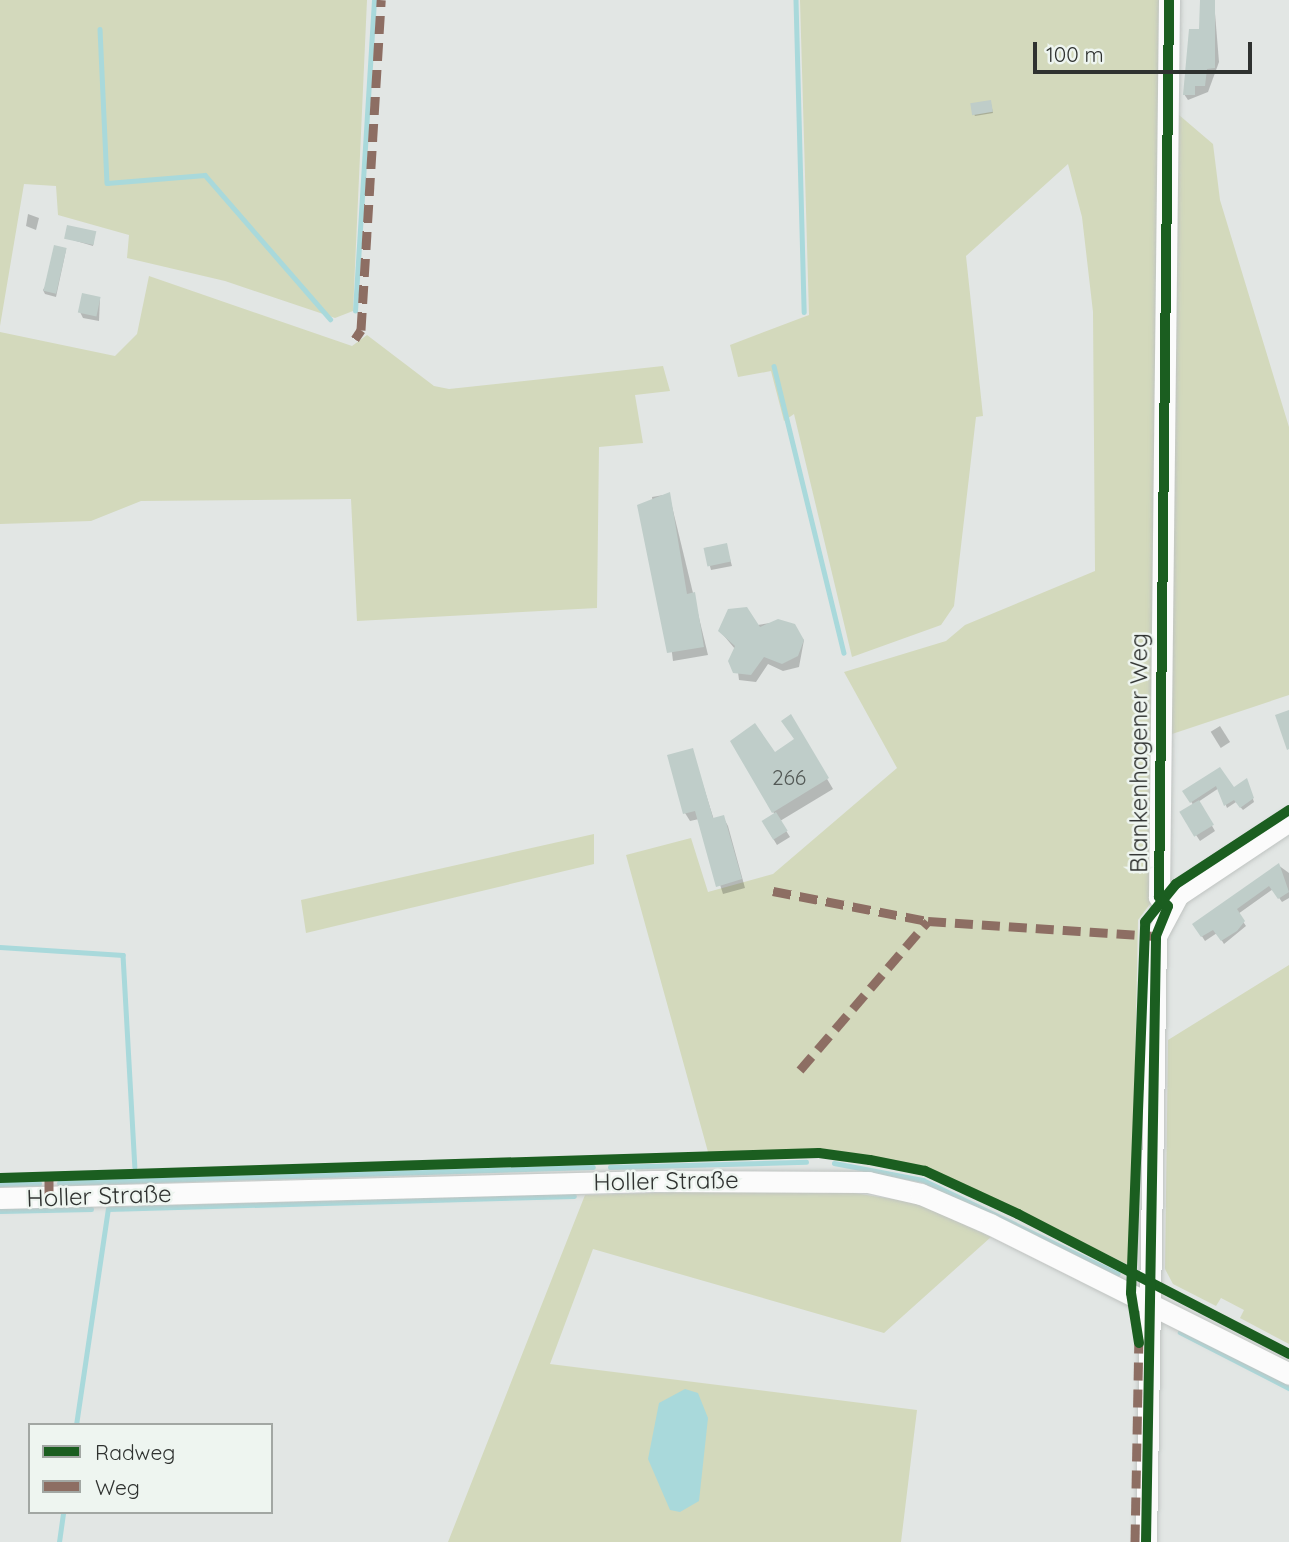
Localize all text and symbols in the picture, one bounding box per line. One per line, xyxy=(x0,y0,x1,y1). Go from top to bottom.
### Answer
scale bar xyxy=(1037,28,1256,72)
text: 100 m xyxy=(1046,41,1104,67)
street label: Blankenhagener Weg xyxy=(1125,633,1153,873)
house number: 266 xyxy=(772,764,806,790)
street label: Holler Straße xyxy=(593,1165,739,1197)
street label: Holler Straße xyxy=(26,1179,172,1213)
legend xyxy=(28,1423,273,1514)
text: Radweg xyxy=(95,1439,175,1465)
text: Weg xyxy=(95,1474,140,1500)

